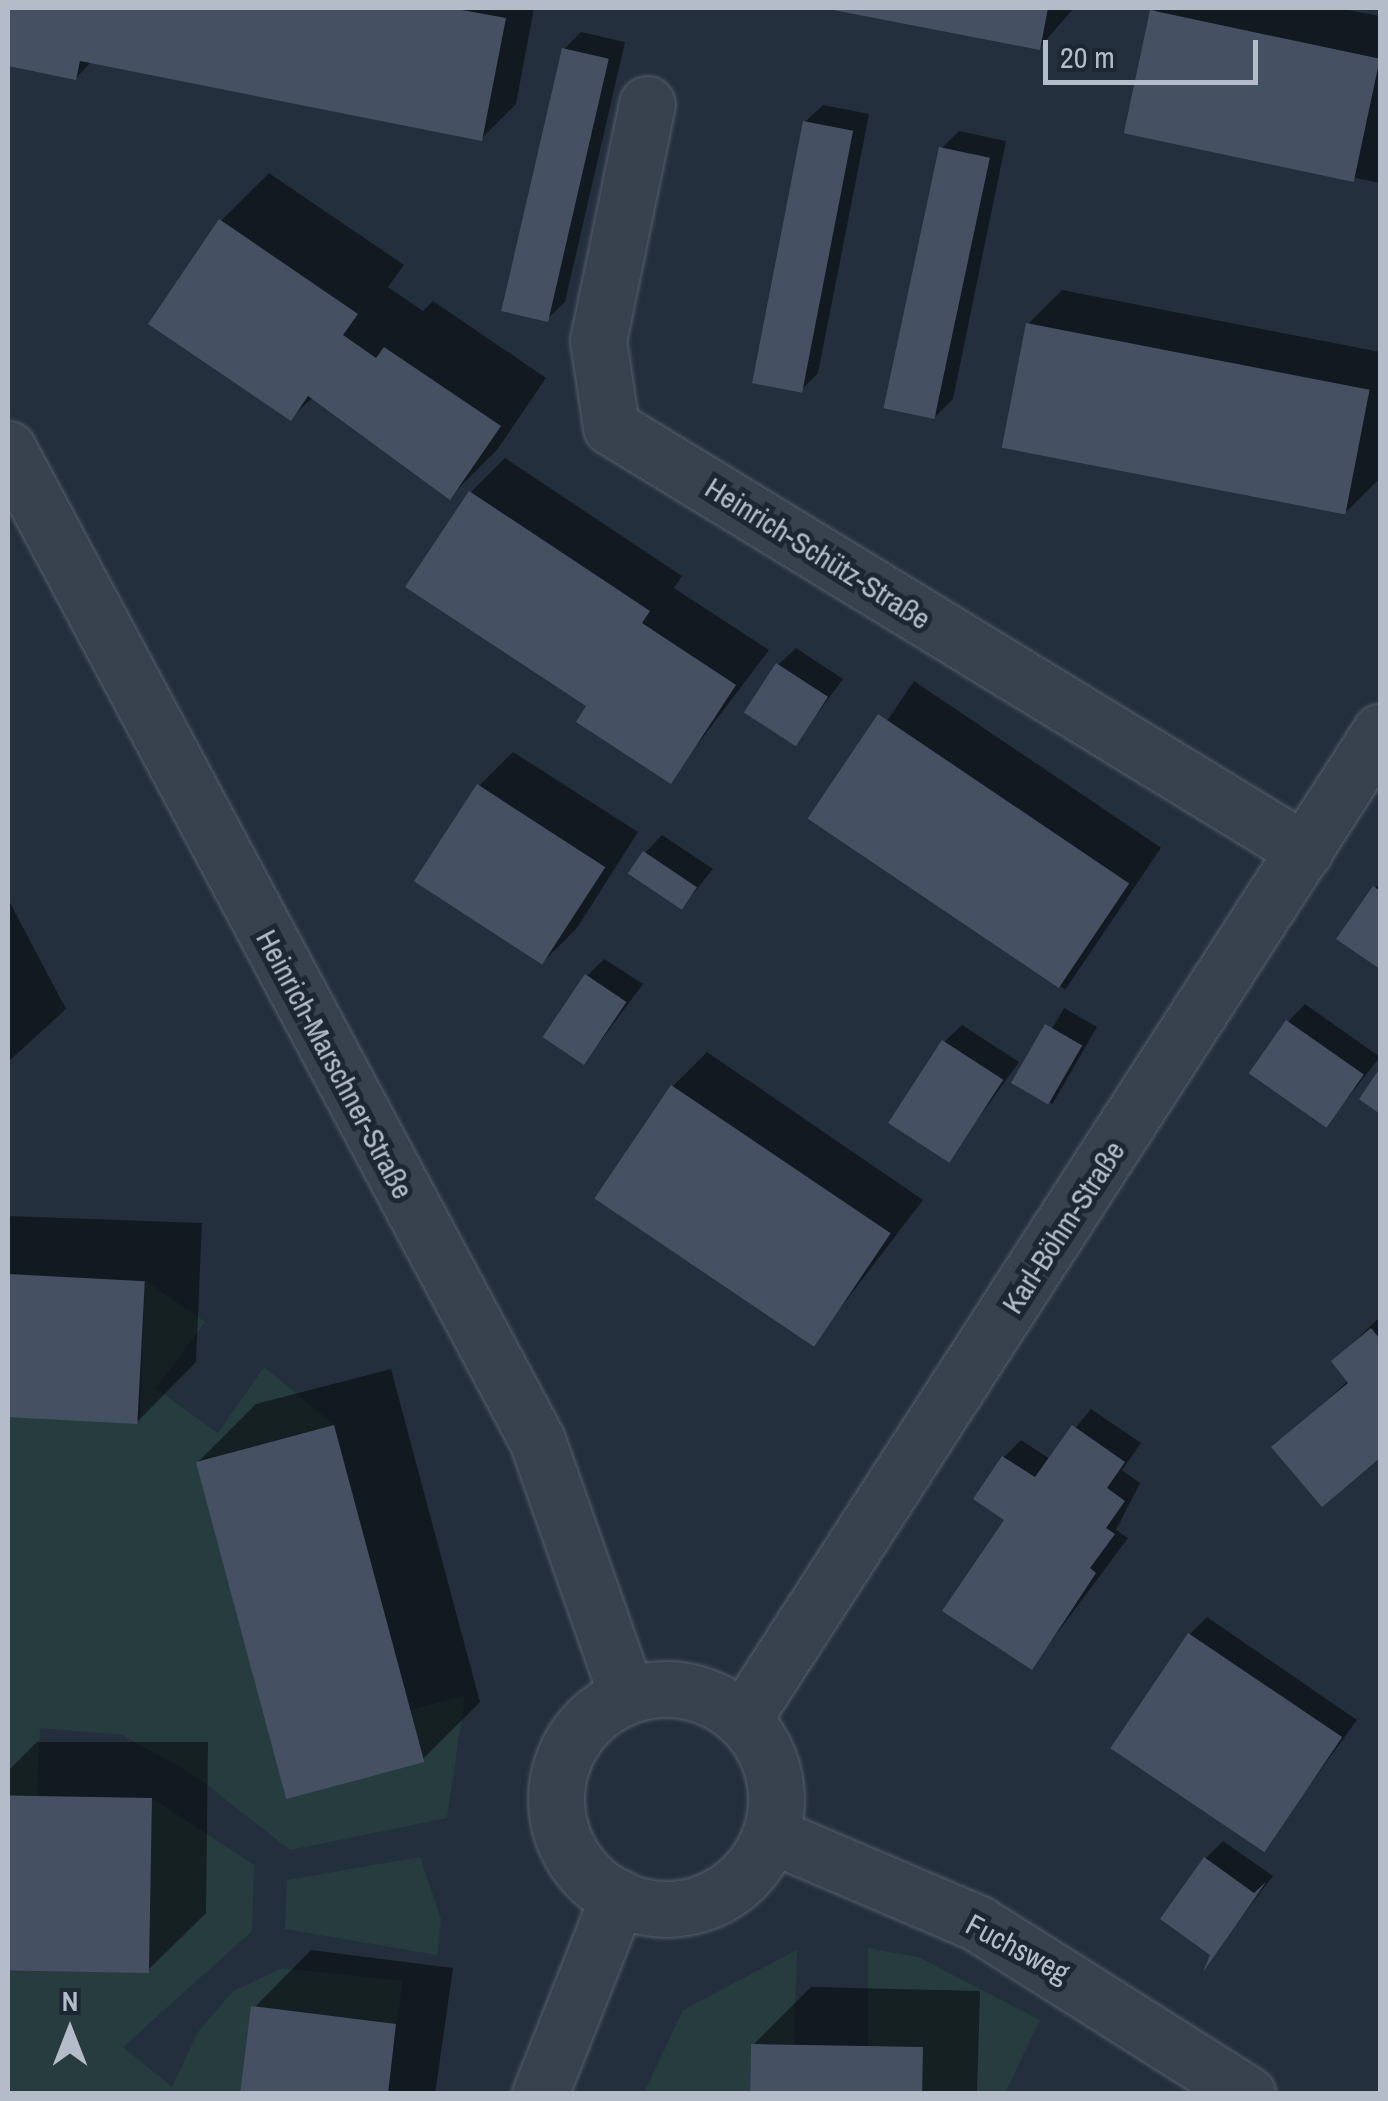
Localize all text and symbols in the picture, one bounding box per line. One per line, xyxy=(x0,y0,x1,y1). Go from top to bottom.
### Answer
scale bar xyxy=(1048,20,1263,82)
text: 20 m xyxy=(1060,37,1115,77)
street label: Heinrich-Schütz-Straße xyxy=(699,469,937,637)
street label: Heinrich-Marschner-Straße xyxy=(249,923,421,1205)
street label: Karl-Böhm-Straße xyxy=(994,1134,1132,1320)
street label: Fuchsweg xyxy=(960,1906,1076,1990)
north arrow xyxy=(20,1981,120,2081)
text: N xyxy=(62,1982,78,2020)

